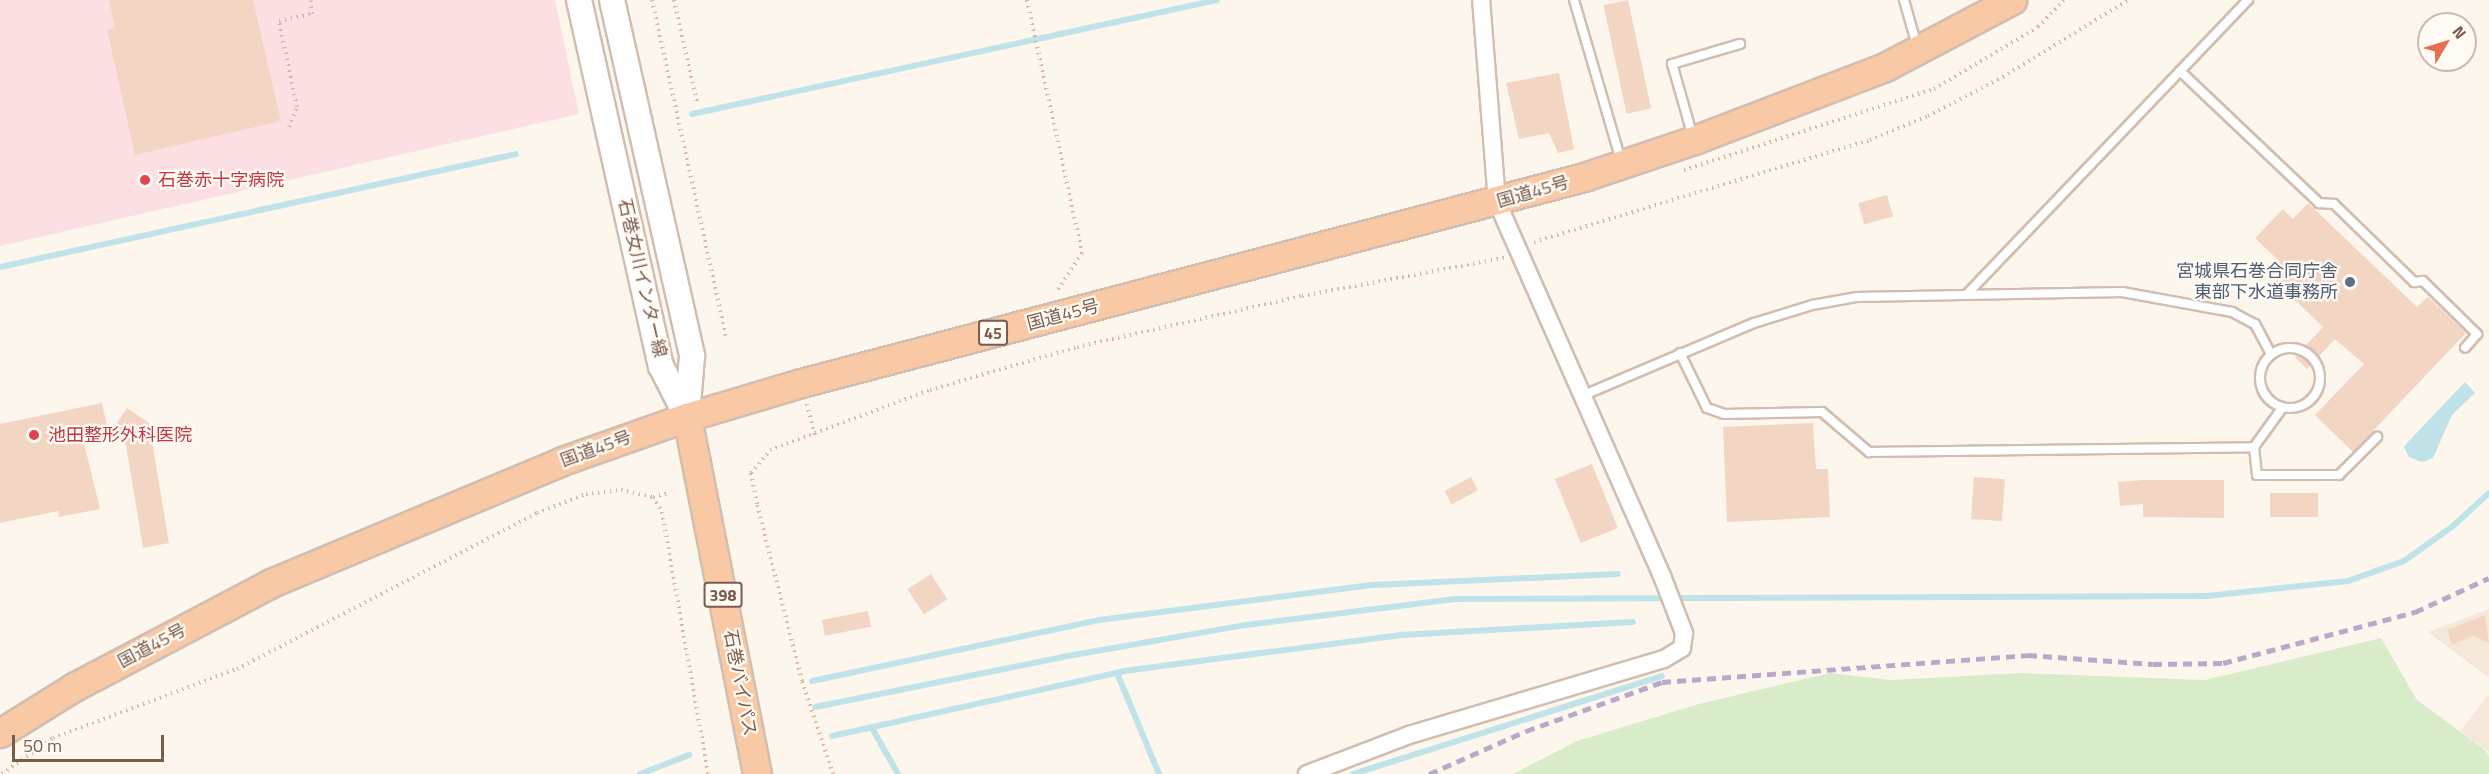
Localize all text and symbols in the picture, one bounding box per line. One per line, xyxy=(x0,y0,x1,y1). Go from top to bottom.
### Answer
north arrow xyxy=(2417,12,2477,72)
text: N xyxy=(2447,20,2472,44)
place label: 石巻赤十字病院 xyxy=(158,169,284,191)
marker: 石巻赤十字病院 xyxy=(136,171,154,189)
street label: 国道45号 xyxy=(1494,171,1572,213)
street label: 石巻女川インター線 xyxy=(613,197,671,359)
place label: 宮城県石巻合同庁舎 東部下水道事務所 xyxy=(2176,261,2338,304)
marker: 宮城県石巻合同庁舎 東部下水道事務所 xyxy=(2343,275,2357,289)
street label: 国道45号 xyxy=(1024,295,1102,335)
road number: 45 xyxy=(978,320,1008,346)
place label: 池田整形外科医院 xyxy=(48,424,192,446)
marker: 池田整形外科医院 xyxy=(25,426,43,444)
street label: 国道45号 xyxy=(557,426,635,472)
road number: 398 xyxy=(704,582,742,608)
street label: 国道45号 xyxy=(114,619,190,673)
street label: 石巻バイパス xyxy=(719,628,761,738)
scale bar xyxy=(15,723,166,761)
text: 50 m xyxy=(23,732,62,759)

